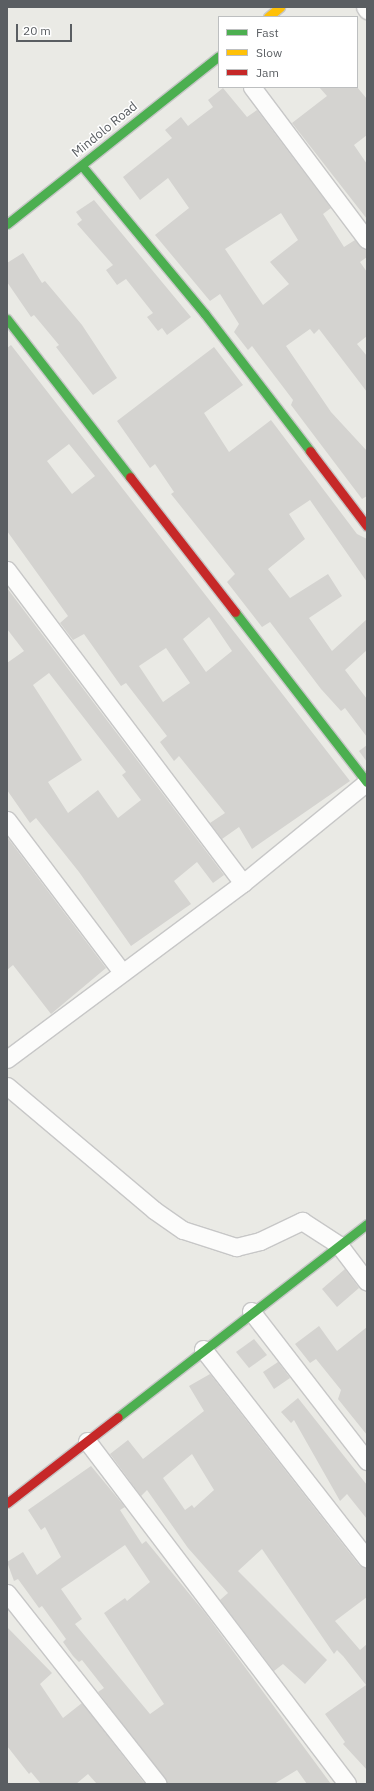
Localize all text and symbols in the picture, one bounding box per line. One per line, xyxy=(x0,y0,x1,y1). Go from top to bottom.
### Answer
scale bar xyxy=(18,16,74,42)
legend xyxy=(218,16,358,88)
text: 20 m xyxy=(23,23,51,38)
text: Fast xyxy=(256,25,279,40)
text: Slow xyxy=(256,45,282,60)
text: Jam xyxy=(256,65,279,80)
street label: Mindolo Road xyxy=(69,99,141,161)

